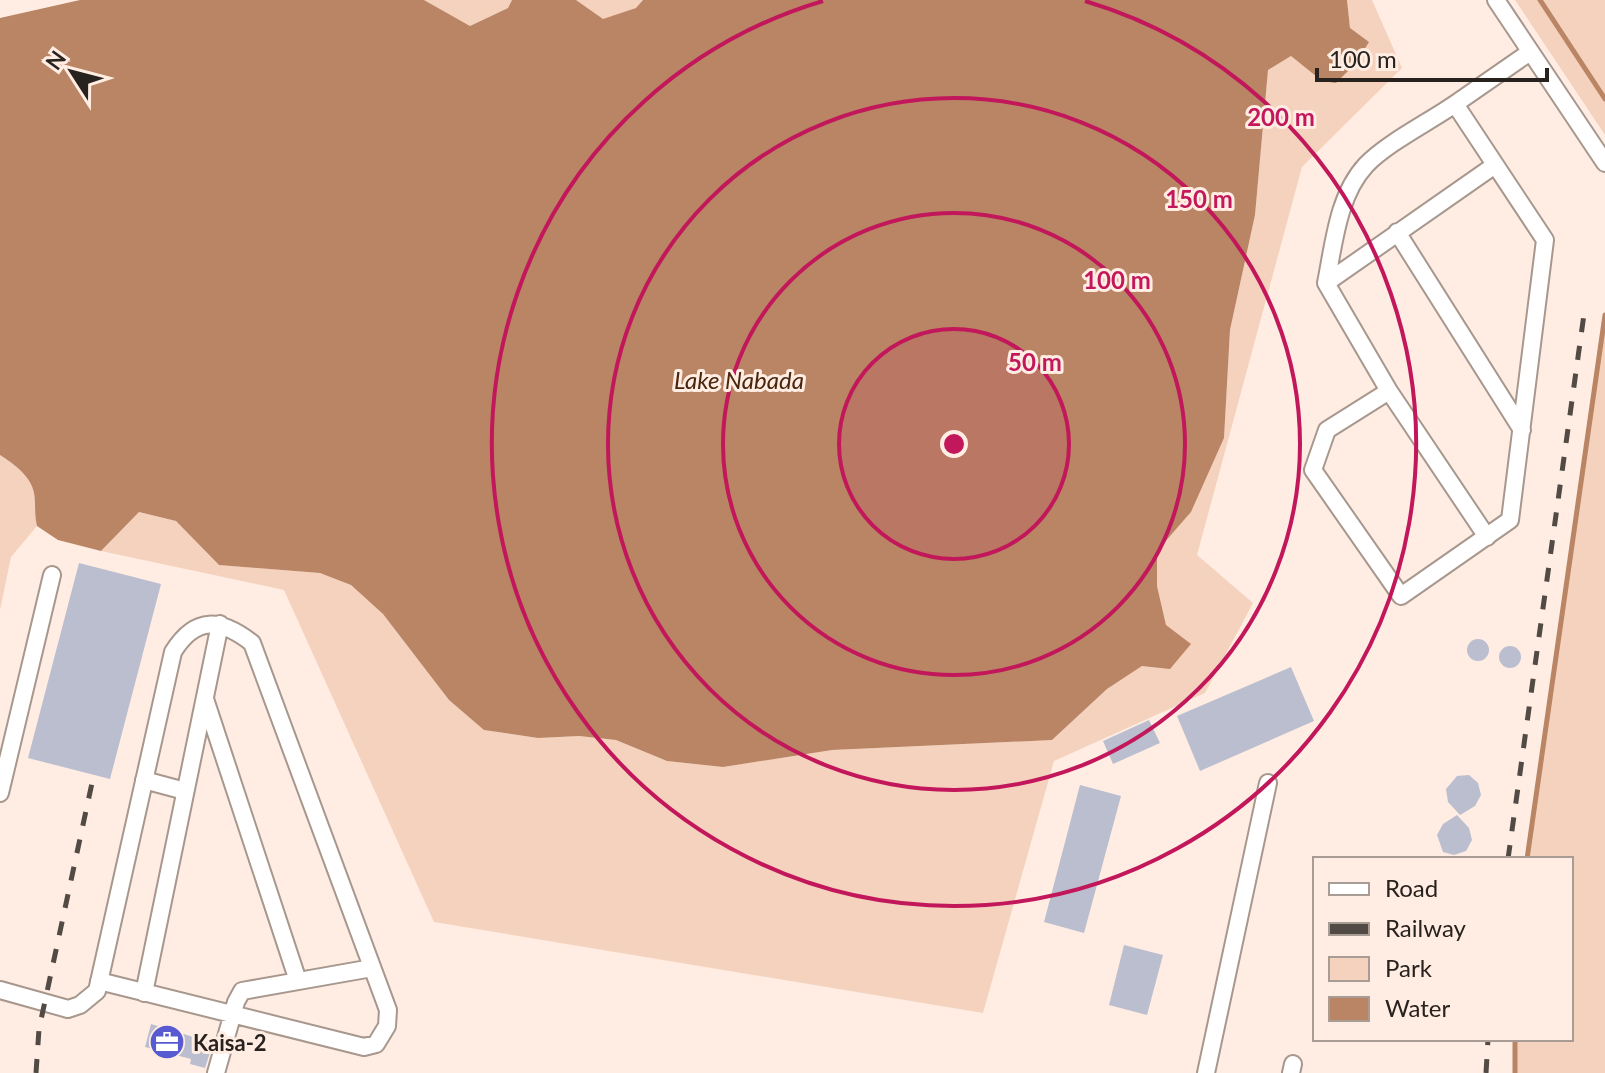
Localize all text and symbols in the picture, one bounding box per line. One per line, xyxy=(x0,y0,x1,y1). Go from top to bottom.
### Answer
north arrow xyxy=(32,32,112,112)
scale bar xyxy=(1317,32,1547,82)
text: 100 m xyxy=(1329,44,1397,73)
text: N xyxy=(40,45,71,75)
text: 200 m xyxy=(1247,102,1315,131)
text: 150 m xyxy=(1165,184,1233,213)
text: 100 m xyxy=(1083,265,1151,294)
text: 50 m xyxy=(1008,347,1062,376)
water label: Lake Nabada xyxy=(674,365,804,394)
centre of rings xyxy=(940,430,968,458)
legend xyxy=(1313,857,1573,1041)
text: Road xyxy=(1385,873,1438,902)
text: Railway xyxy=(1385,913,1467,942)
text: Park xyxy=(1385,953,1433,982)
text: Water xyxy=(1385,993,1450,1022)
office icon: Kaisa-2 xyxy=(148,1023,186,1061)
place label: Kaisa-2 xyxy=(193,1029,267,1056)

